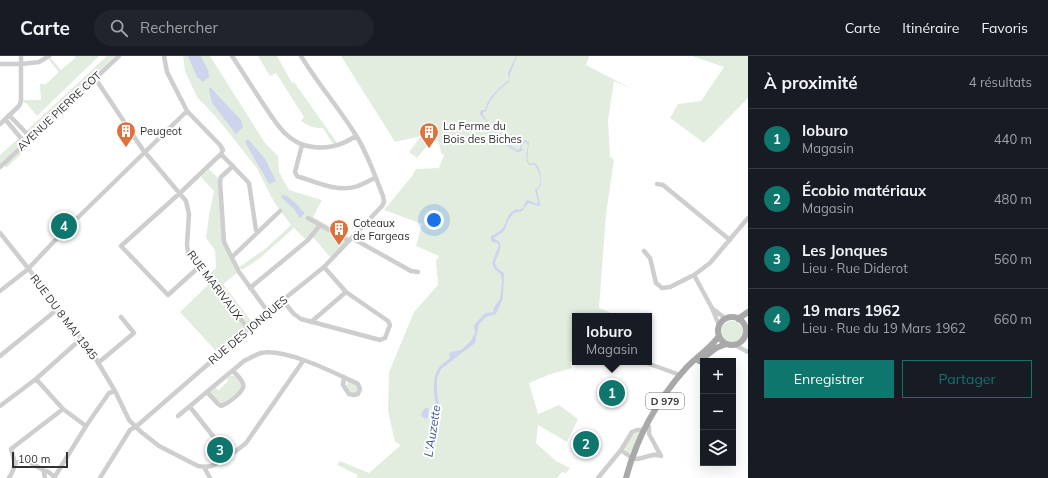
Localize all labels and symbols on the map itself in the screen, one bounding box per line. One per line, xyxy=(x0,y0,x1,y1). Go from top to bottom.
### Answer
street label: AVENUE PIERRE COT xyxy=(14,68,104,154)
place label: La Ferme du Bois des Biches xyxy=(443,119,522,146)
building icon: Peugeot xyxy=(115,120,137,148)
building icon: La Ferme du Bois des Biches xyxy=(418,121,440,149)
place label: Peugeot xyxy=(140,124,182,138)
your location xyxy=(424,210,444,230)
pin: 4 xyxy=(51,211,77,241)
place label: Coteaux de Fargeas xyxy=(353,216,410,243)
building icon: Coteaux de Fargeas xyxy=(328,218,350,246)
street label: RUE MARIVAUX xyxy=(184,248,246,323)
street label: RUE DU 8 MAI 1945 xyxy=(27,272,101,363)
street label: RUE DES JONQUES xyxy=(205,293,291,367)
pin: 1 xyxy=(599,378,625,408)
road number: D 979 xyxy=(646,393,684,409)
water label: L'Auzette xyxy=(421,404,444,458)
pin: 2 xyxy=(573,429,599,459)
pin: 3 xyxy=(207,435,233,465)
scale bar xyxy=(12,450,68,469)

